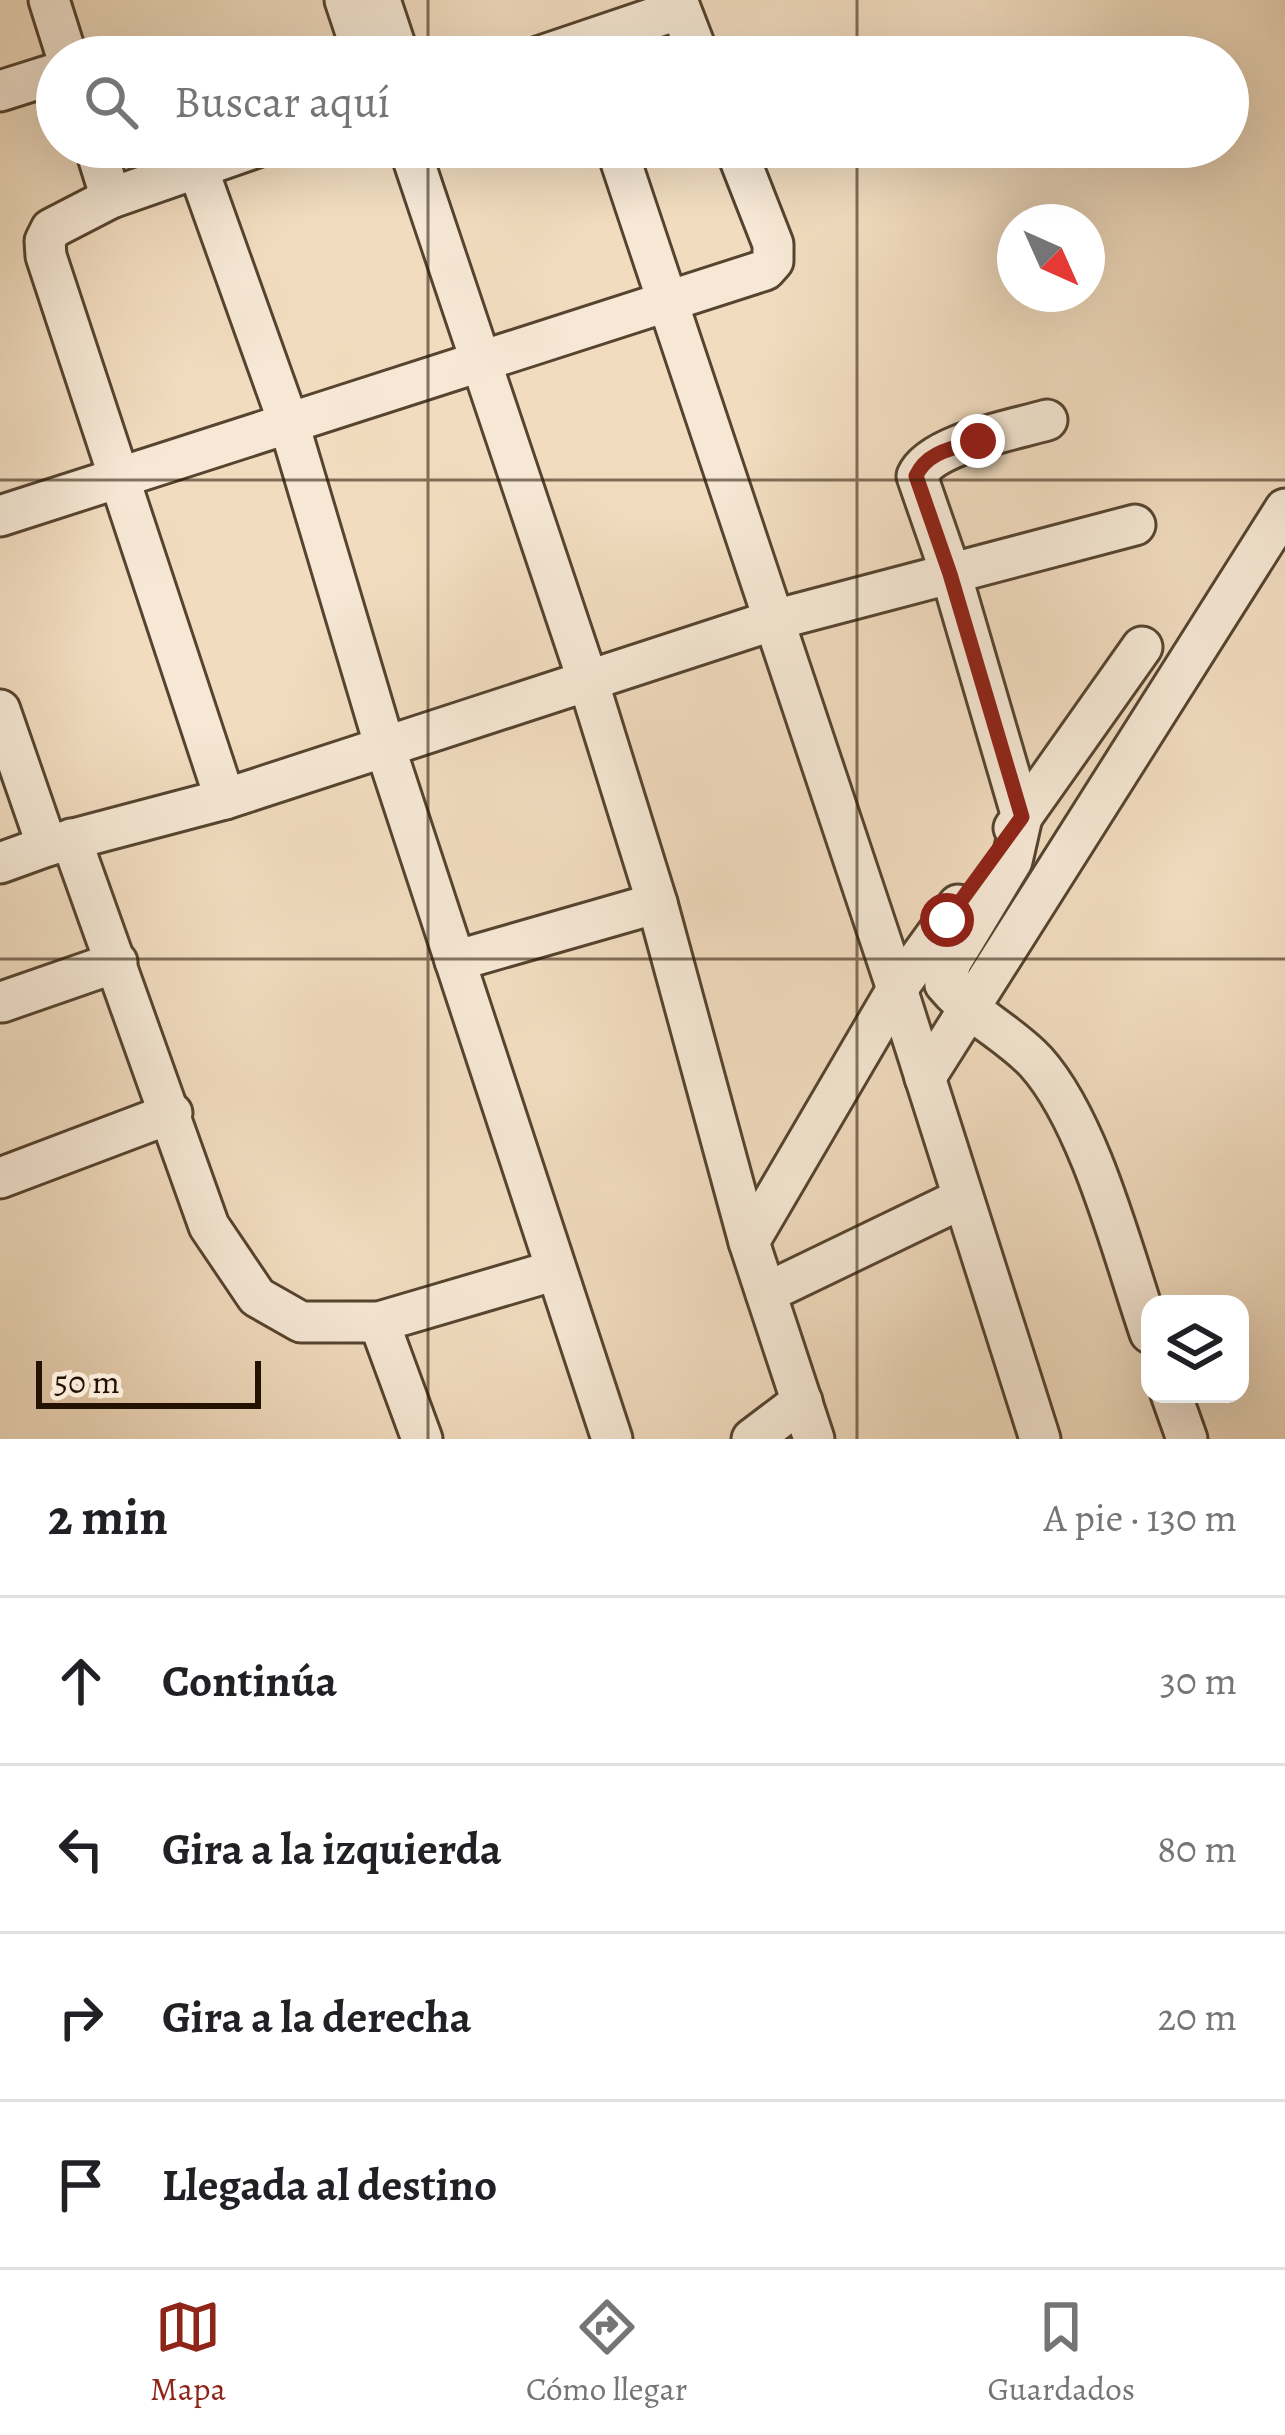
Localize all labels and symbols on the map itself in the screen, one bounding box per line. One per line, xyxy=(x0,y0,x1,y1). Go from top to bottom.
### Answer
north arrow xyxy=(997,204,1105,312)
route end xyxy=(951,414,1005,468)
route start xyxy=(920,893,974,947)
scale bar xyxy=(36,1355,261,1408)

